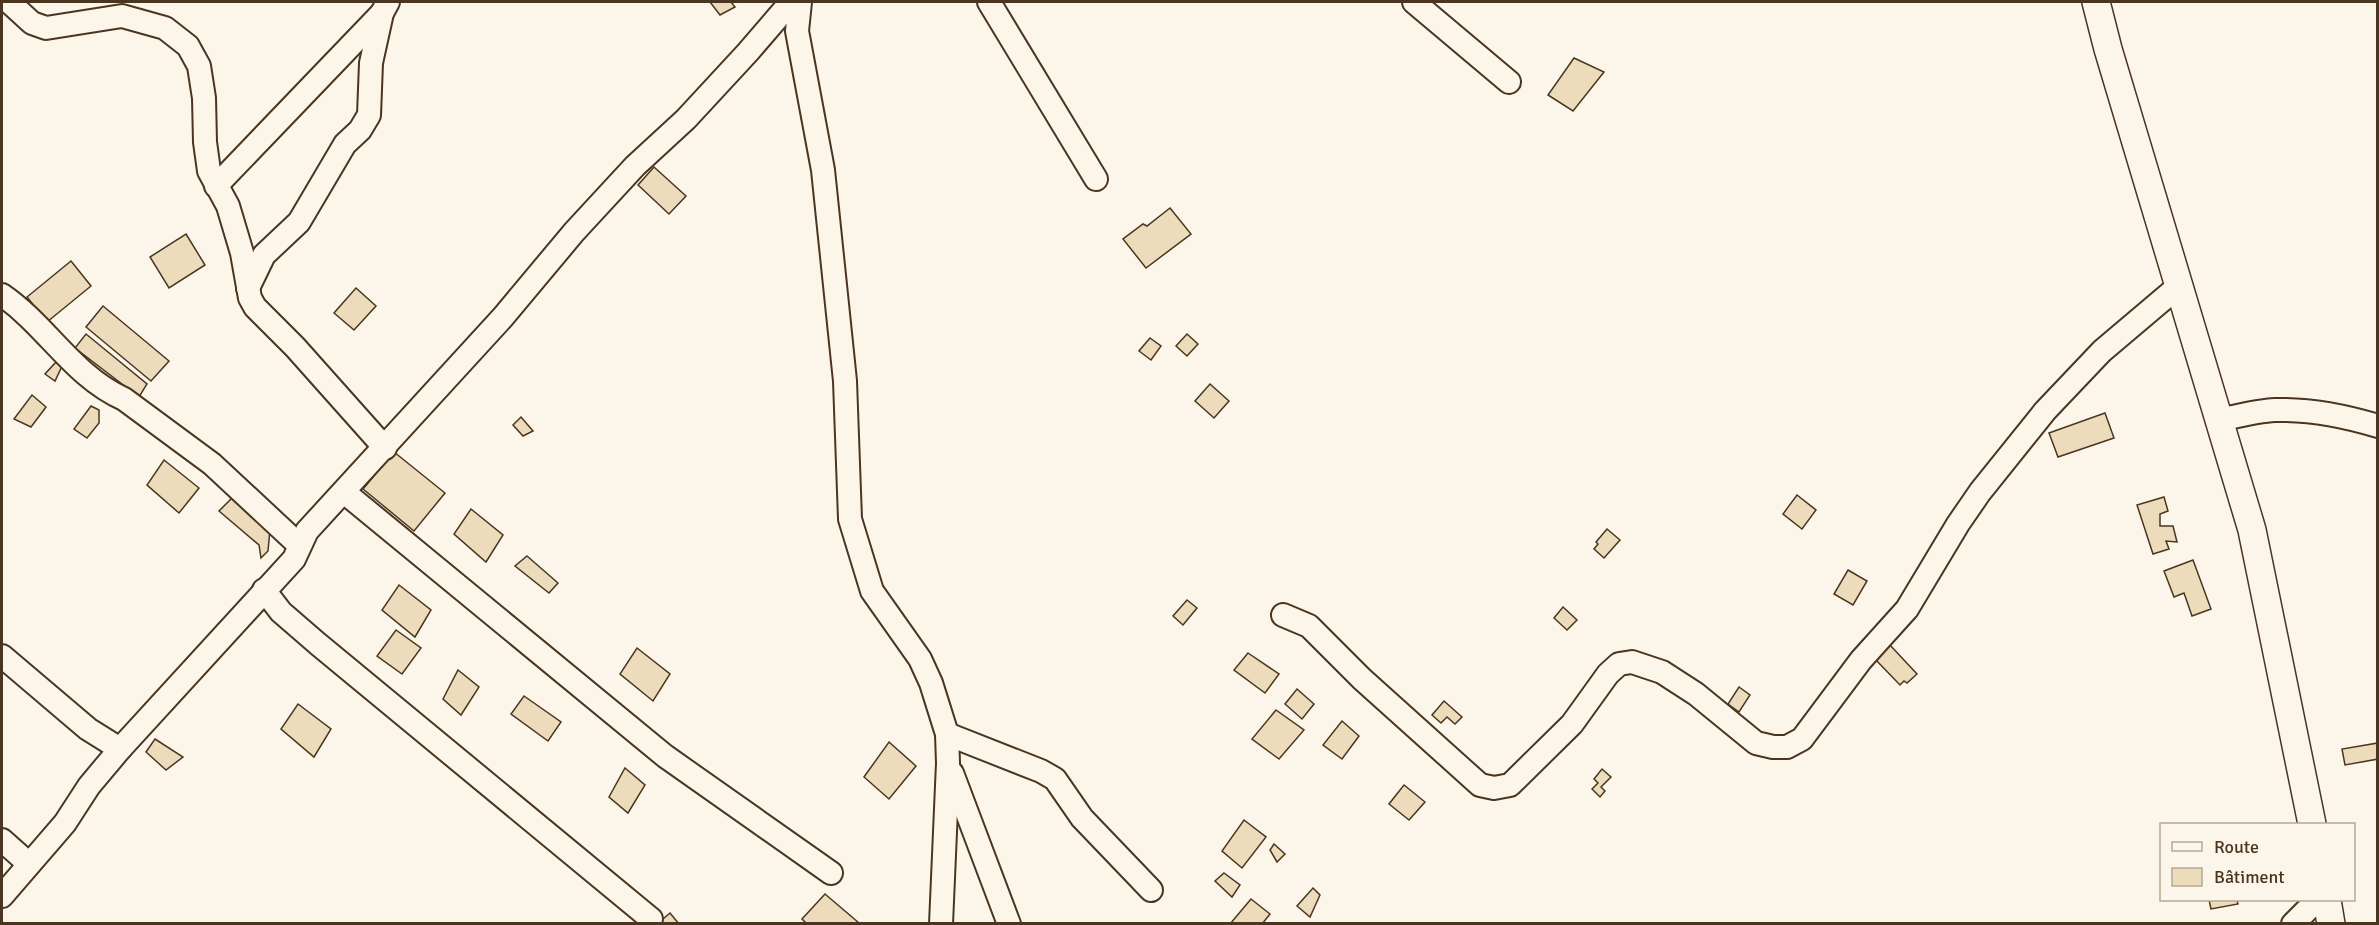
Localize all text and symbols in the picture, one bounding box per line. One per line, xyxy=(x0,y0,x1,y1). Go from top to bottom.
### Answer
legend xyxy=(2160,823,2355,901)
text: Route xyxy=(2214,836,2259,858)
text: Bâtiment xyxy=(2214,866,2285,888)

